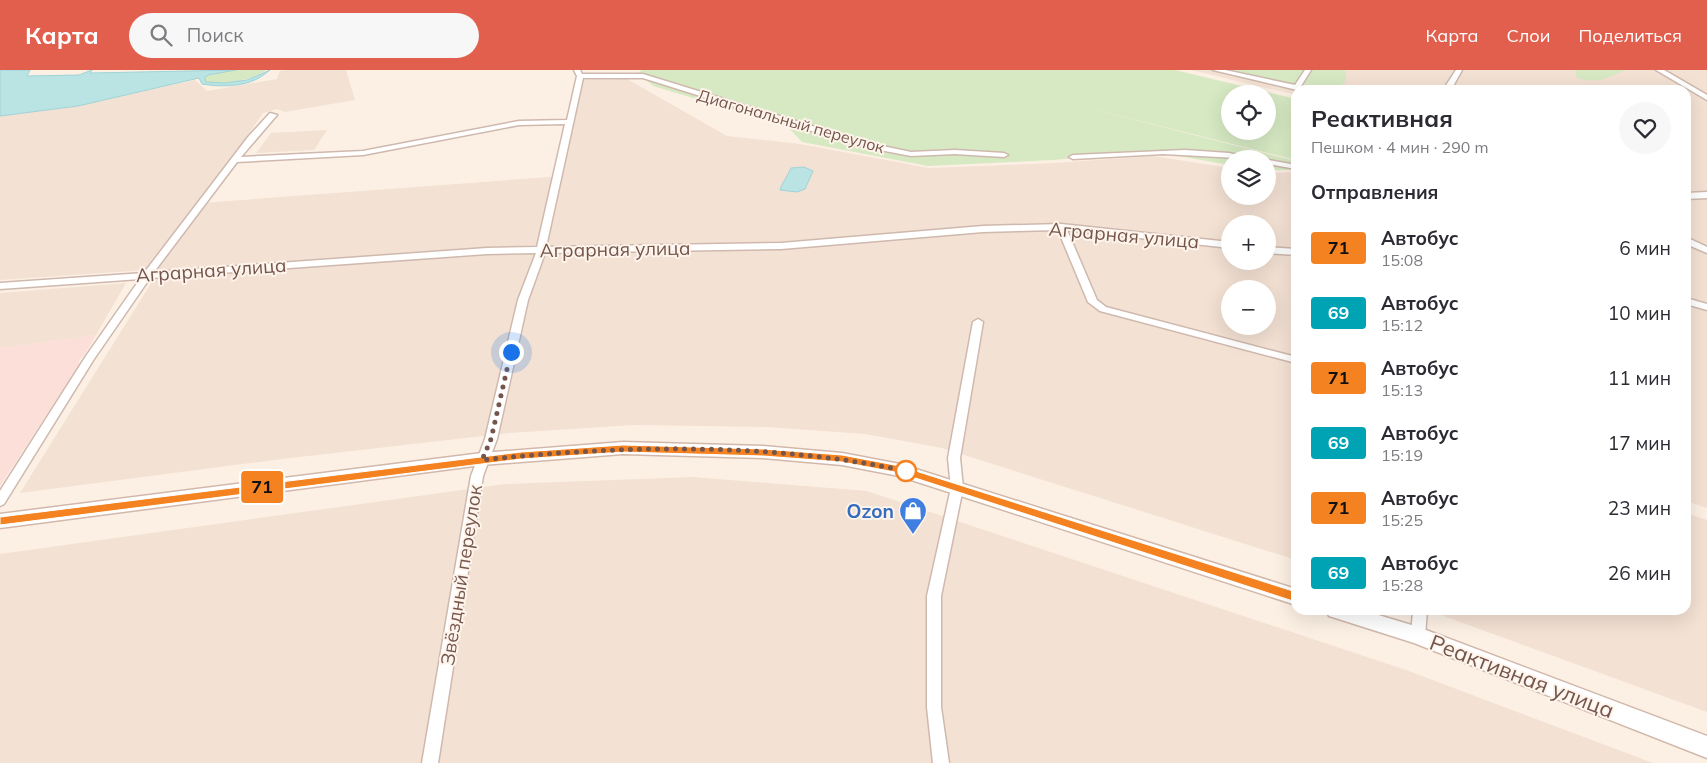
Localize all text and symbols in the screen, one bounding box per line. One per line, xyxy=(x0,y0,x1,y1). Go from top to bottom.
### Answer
search box xyxy=(129,13,479,58)
text: Карта xyxy=(25,20,99,50)
icon: search xyxy=(147,21,175,49)
text: Поиск xyxy=(187,23,244,47)
text: Карта xyxy=(1426,24,1478,47)
text: Слои xyxy=(1506,24,1551,47)
text: Поделиться xyxy=(1579,24,1682,47)
street label: Диагональный переулок xyxy=(695,85,887,157)
map controls xyxy=(1221,85,1276,335)
button: locate xyxy=(1221,85,1276,140)
button: heart xyxy=(1619,102,1671,154)
text: Реактивная xyxy=(1311,103,1453,133)
text: Пешком · 4 мин · 290 m xyxy=(1311,137,1489,157)
button: layers xyxy=(1221,150,1276,205)
text: Отправления xyxy=(1311,180,1438,204)
button: + xyxy=(1221,215,1276,270)
street label: Аграрная улица xyxy=(1048,216,1200,254)
text: Автобус xyxy=(1381,226,1459,250)
street label: Аграрная улица xyxy=(539,236,691,262)
text: 71 xyxy=(1328,236,1349,259)
text: 6 мин xyxy=(1619,236,1671,260)
text: 15:08 xyxy=(1381,250,1423,270)
street label: Аграрная улица xyxy=(135,253,287,287)
button: − xyxy=(1221,280,1276,335)
text: Автобус xyxy=(1381,291,1459,315)
text: 69 xyxy=(1328,301,1349,324)
text: 10 мин xyxy=(1608,301,1671,325)
text: 15:12 xyxy=(1381,315,1423,335)
your location xyxy=(499,340,524,365)
text: Автобус xyxy=(1381,356,1459,380)
text: 71 xyxy=(1328,366,1349,389)
text: 11 мин xyxy=(1608,366,1671,390)
text: 15:13 xyxy=(1381,380,1423,400)
text: Автобус xyxy=(1381,421,1459,445)
text: 69 xyxy=(1328,431,1349,454)
text: 17 мин xyxy=(1608,431,1671,455)
text: 15:19 xyxy=(1381,445,1423,465)
unlabelled marker xyxy=(895,460,917,482)
line badge: 71 xyxy=(240,471,284,503)
text: 71 xyxy=(251,475,273,498)
street label: Звёздный переулок xyxy=(435,482,487,667)
text: Автобус xyxy=(1381,486,1459,510)
shop icon: Ozon xyxy=(898,496,928,535)
text: 71 xyxy=(1328,496,1349,519)
text: 23 мин xyxy=(1608,496,1671,520)
place label: Ozon xyxy=(847,499,894,523)
text: 15:25 xyxy=(1381,510,1423,530)
text: Автобус xyxy=(1381,551,1459,575)
text: 69 xyxy=(1328,561,1349,584)
text: 26 мин xyxy=(1608,561,1671,585)
text: 15:28 xyxy=(1381,575,1423,595)
street label: Реактивная улица xyxy=(1426,628,1618,724)

